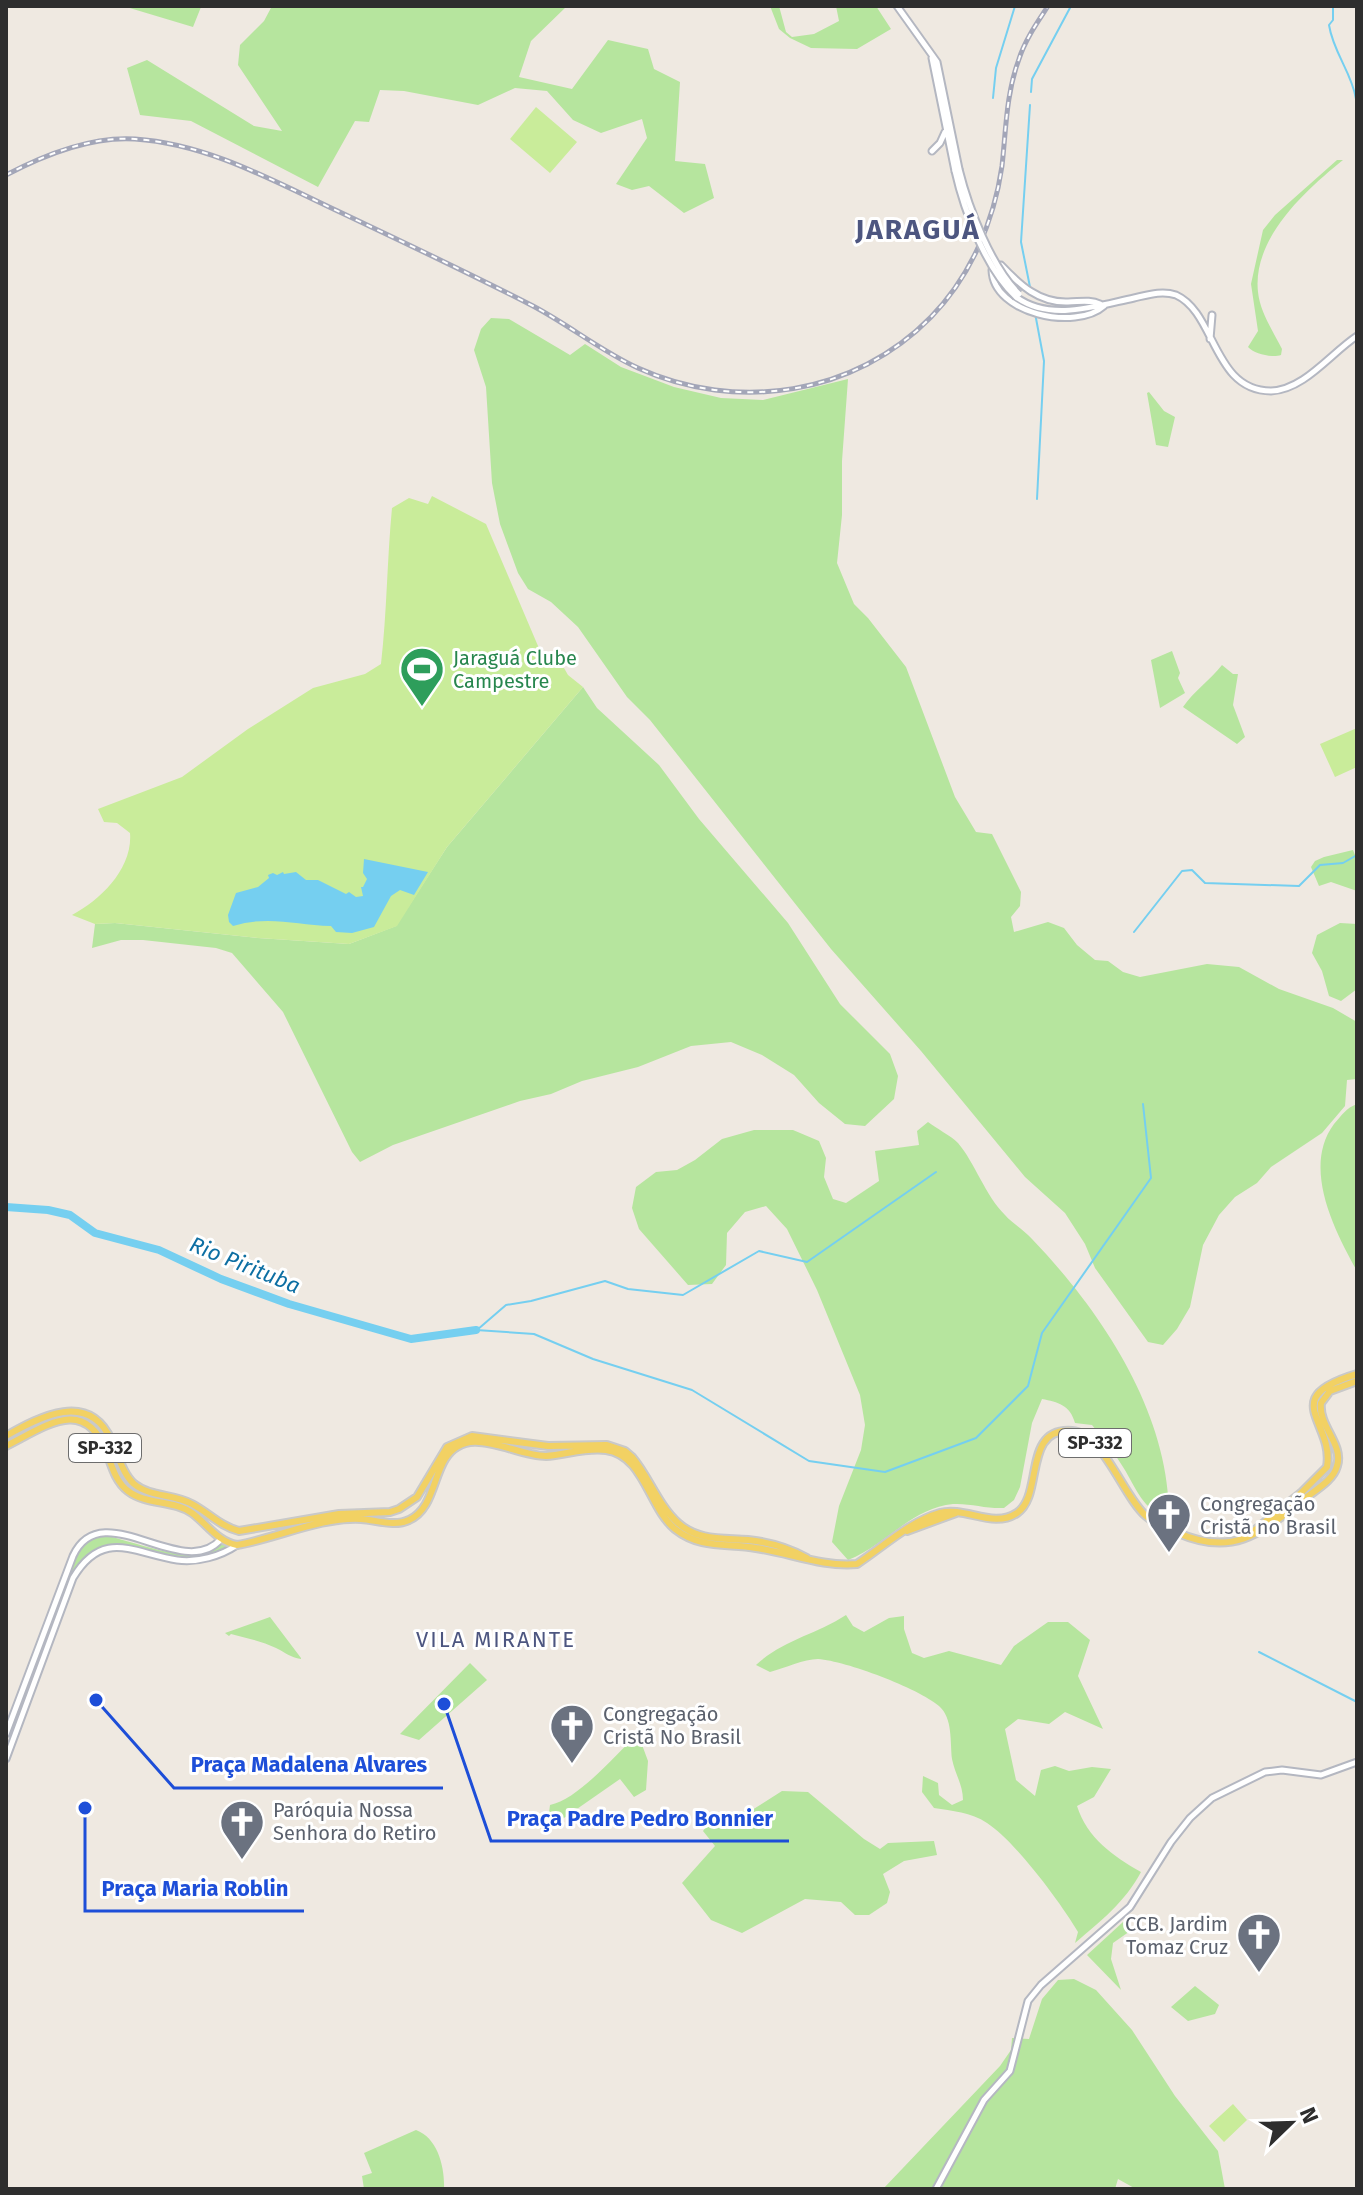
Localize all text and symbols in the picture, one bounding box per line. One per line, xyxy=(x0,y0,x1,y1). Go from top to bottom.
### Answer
district label: JARAGUÁ xyxy=(854,212,981,246)
sports icon: Jaraguá Clube Campestre xyxy=(398,645,446,708)
place label: Jaraguá Clube Campestre xyxy=(453,646,577,693)
water label: Rio Pirituba xyxy=(186,1231,304,1299)
road number: SP-332 xyxy=(1059,1429,1131,1457)
road number: SP-332 xyxy=(69,1434,141,1462)
church icon: Congregação Cristã no Brasil xyxy=(1145,1491,1193,1554)
place label: Congregação Cristã no Brasil xyxy=(1200,1492,1336,1539)
district label: VILA MIRANTE xyxy=(416,1626,576,1653)
church icon: Congregação Cristã No Brasil xyxy=(548,1702,596,1765)
place label: Congregação Cristã No Brasil xyxy=(603,1702,741,1749)
callout: Praça Madalena Alvares xyxy=(174,1742,443,1788)
text: Praça Madalena Alvares xyxy=(191,1751,428,1778)
callout: Praça Padre Pedro Bonnier xyxy=(491,1795,789,1841)
church icon: Paróquia Nossa Senhora do Retiro xyxy=(218,1798,266,1861)
place label: Paróquia Nossa Senhora do Retiro xyxy=(273,1798,436,1845)
text: Praça Padre Pedro Bonnier xyxy=(507,1805,773,1832)
callout: Praça Maria Roblin xyxy=(85,1865,304,1911)
text: Praça Maria Roblin xyxy=(102,1875,288,1902)
church icon: CCB. Jardim Tomaz Cruz xyxy=(1235,1911,1283,1974)
place label: CCB. Jardim Tomaz Cruz xyxy=(1125,1912,1228,1959)
north arrow xyxy=(1251,2083,1331,2163)
text: N xyxy=(1294,2103,1324,2127)

